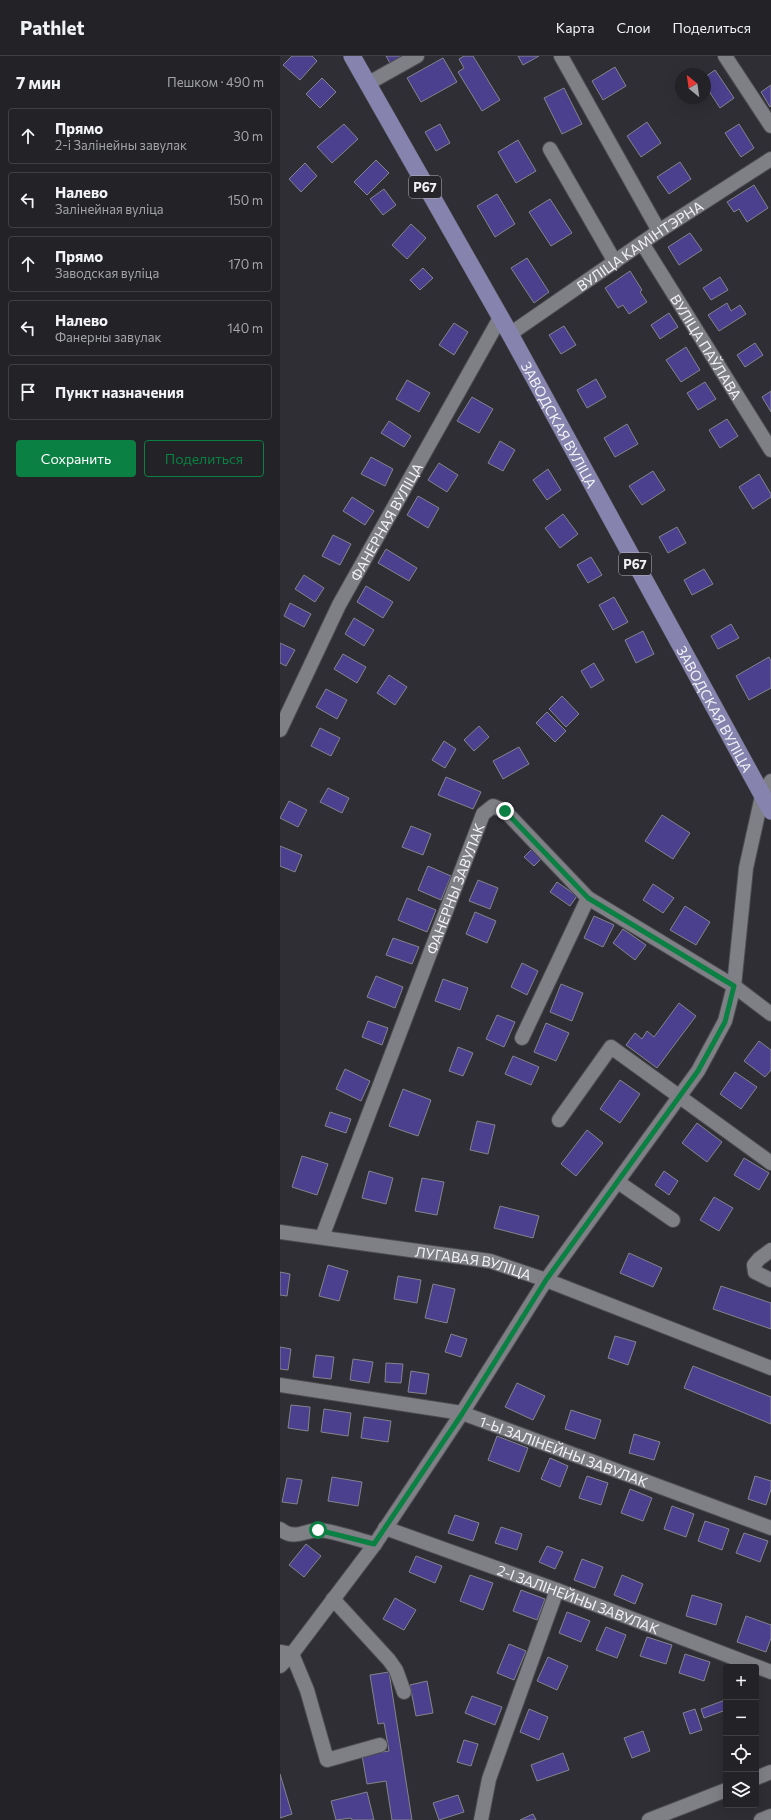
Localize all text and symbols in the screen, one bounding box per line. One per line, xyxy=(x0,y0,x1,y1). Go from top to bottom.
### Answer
text: Pathlet xyxy=(20,16,85,39)
text: Карта xyxy=(556,19,594,36)
text: Слои xyxy=(616,19,651,36)
text: Поделиться xyxy=(673,19,751,36)
north arrow xyxy=(675,68,711,104)
text: 7 мин xyxy=(16,72,61,93)
text: Пешком · 490 m xyxy=(167,74,264,90)
text: Прямо xyxy=(55,119,103,137)
icon: ahead xyxy=(17,125,39,147)
text: 30 m xyxy=(233,128,263,144)
text: 2-і Залінейны завулак xyxy=(55,137,187,153)
road number: Р67 xyxy=(409,176,441,198)
text: Налево xyxy=(55,183,108,201)
icon: left xyxy=(17,189,39,211)
text: 150 m xyxy=(228,192,263,208)
street label: ВУЛІЦА КАМІНТЭРНА xyxy=(573,196,706,294)
text: Залінейная вуліца xyxy=(55,201,164,217)
text: Прямо xyxy=(55,247,103,265)
icon: ahead xyxy=(17,253,39,275)
text: 170 m xyxy=(228,256,263,272)
text: Заводская вуліца xyxy=(55,265,159,281)
street label: ВУЛІЦА ПАЎЛАВА xyxy=(667,291,746,403)
text: Налево xyxy=(55,311,108,329)
icon: left xyxy=(17,317,39,339)
text: 140 m xyxy=(227,320,263,336)
text: Фанерны завулак xyxy=(55,329,161,345)
street label: ЗАВОДСКАЯ ВУЛІЦА xyxy=(518,358,601,491)
icon: arrive xyxy=(17,381,39,403)
text: Пункт назначения xyxy=(55,383,184,401)
button: Сохранить xyxy=(16,440,136,477)
button: Поделиться xyxy=(144,440,264,477)
street label: ФАНЕРНАЯ ВУЛІЦА xyxy=(346,459,426,584)
road number: Р67 xyxy=(619,553,651,575)
street label: ЗАВОДСКАЯ ВУЛІЦА xyxy=(674,643,757,775)
route end xyxy=(496,802,514,820)
street label: ФАНЕРНЫ ЗАВУЛАК xyxy=(422,821,487,956)
street label: ЛУГАВАЯ ВУЛІЦА xyxy=(414,1242,534,1283)
street label: 1-Ы ЗАЛІНЕЙНЫ ЗАВУЛАК xyxy=(477,1412,651,1490)
route start xyxy=(309,1521,327,1539)
street label: 2-І ЗАЛІНЕЙНЫ ЗАВУЛАК xyxy=(495,1561,662,1637)
map controls xyxy=(723,1664,759,1808)
button: + xyxy=(723,1664,759,1700)
button: − xyxy=(723,1700,759,1736)
button: locate xyxy=(723,1736,759,1772)
button: layers xyxy=(723,1772,759,1808)

